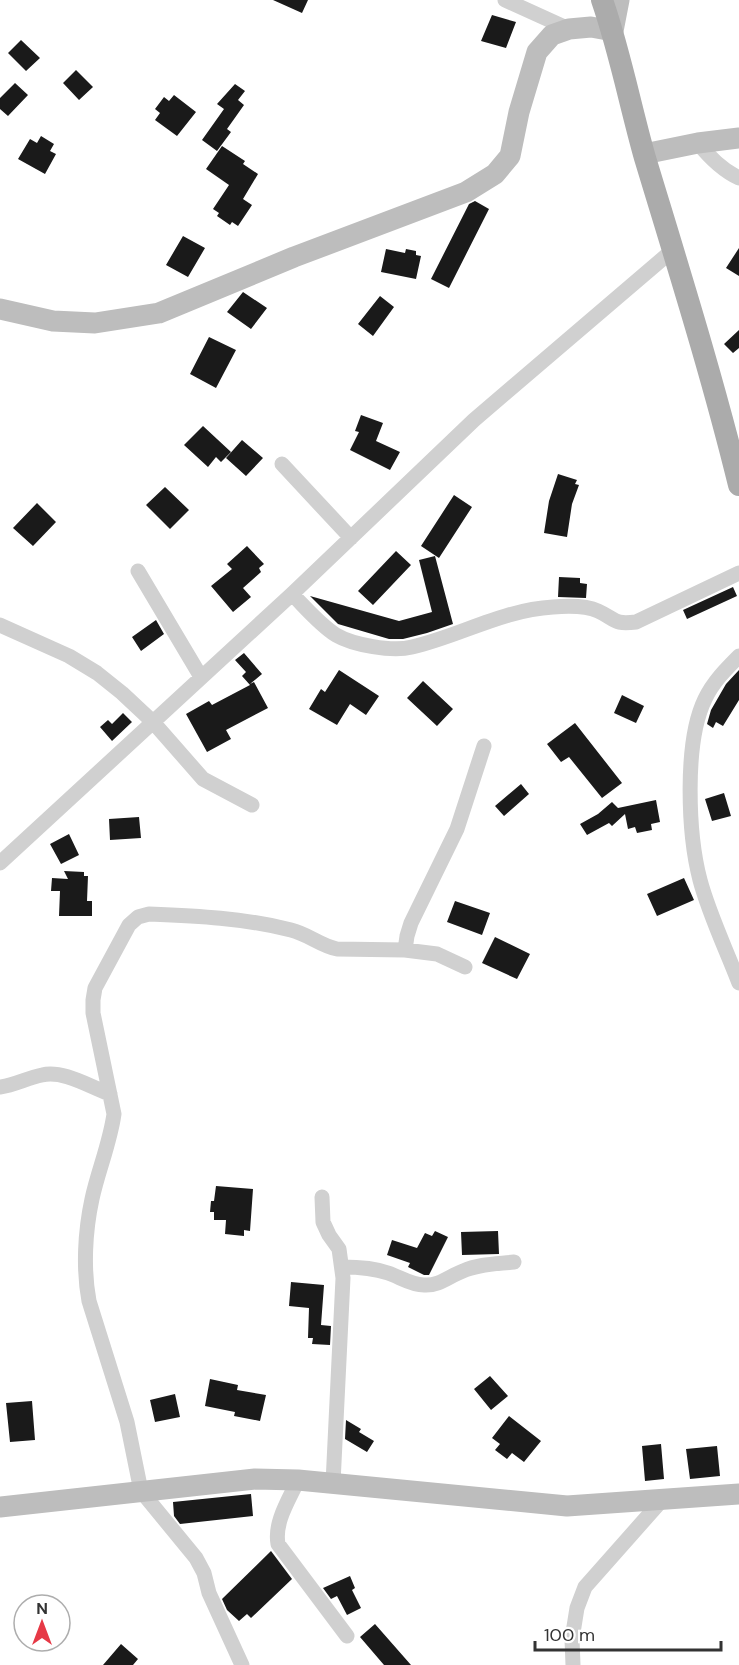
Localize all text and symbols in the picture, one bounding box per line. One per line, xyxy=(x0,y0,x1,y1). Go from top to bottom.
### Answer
north arrow xyxy=(12,1593,72,1653)
text: N xyxy=(36,1598,48,1619)
scale bar xyxy=(535,1614,721,1652)
text: 100 m xyxy=(544,1623,595,1647)

